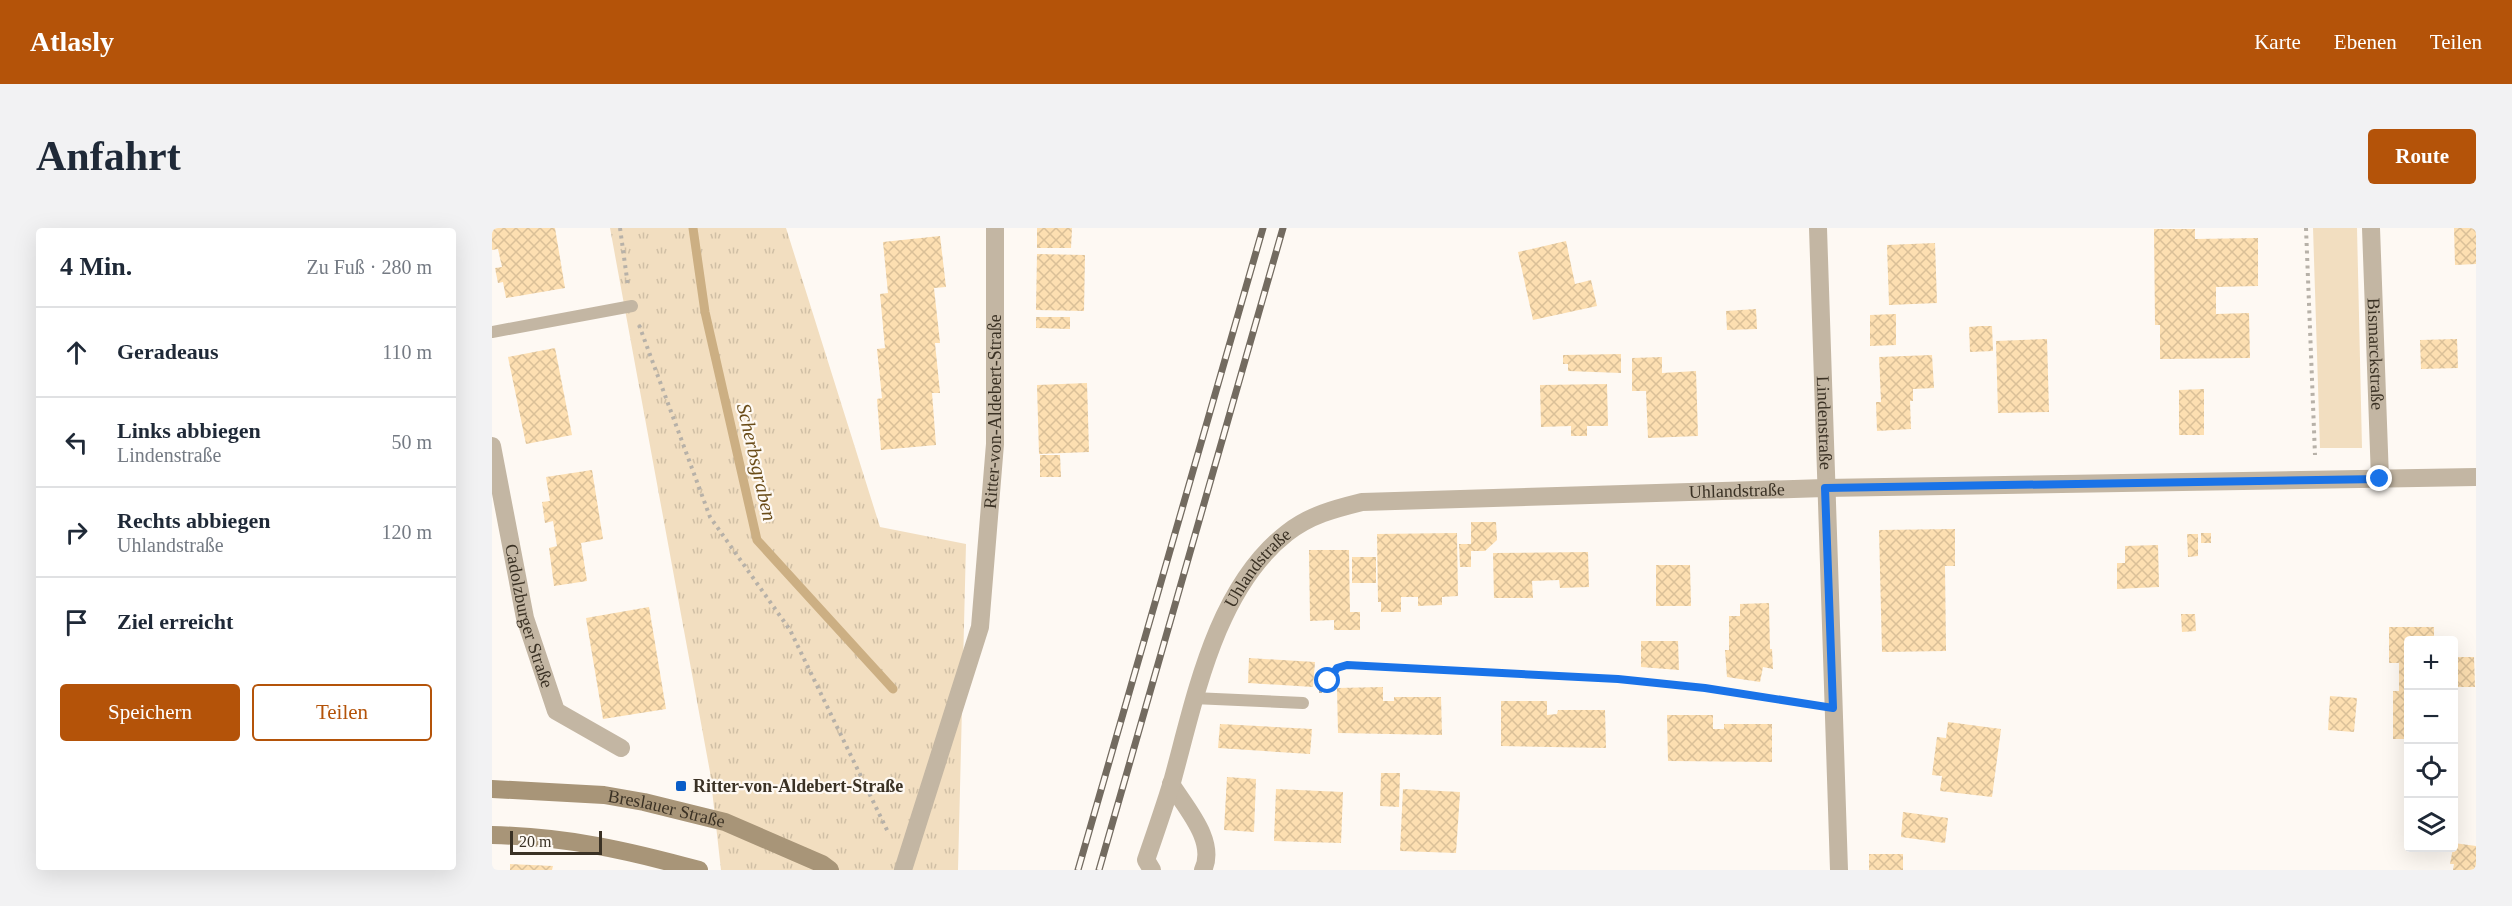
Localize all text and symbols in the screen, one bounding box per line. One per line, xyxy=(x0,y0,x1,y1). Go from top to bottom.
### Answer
text: Atlasly xyxy=(30,26,114,57)
text: Karte xyxy=(2254,30,2301,54)
text: Ebenen xyxy=(2334,30,2397,54)
text: Teilen xyxy=(2430,30,2482,54)
button: Route xyxy=(2368,129,2476,184)
text: Anfahrt xyxy=(36,133,181,179)
text: 4 Min. xyxy=(60,252,132,281)
text: Zu Fuß · 280 m xyxy=(306,256,432,278)
street label: Bismarckstraße xyxy=(2364,298,2388,410)
street label: Ritter-von-Aldebert-Straße xyxy=(980,314,1005,510)
icon: ahead xyxy=(60,336,93,369)
text: Geradeaus xyxy=(117,339,218,364)
text: 110 m xyxy=(382,341,432,363)
street label: Lindenstraße xyxy=(1813,376,1836,470)
water label: Scherbsgraben xyxy=(732,401,781,523)
text: Links abbiegen xyxy=(117,418,261,443)
icon: left xyxy=(60,426,93,459)
text: 50 m xyxy=(391,431,432,453)
text: Lindenstraße xyxy=(117,444,221,466)
route end xyxy=(2366,465,2392,491)
street label: Uhlandstraße xyxy=(1689,479,1785,502)
text: Rechts abbiegen xyxy=(117,508,270,533)
icon: right xyxy=(60,516,93,549)
text: 120 m xyxy=(381,521,432,543)
street label: Uhlandstraße xyxy=(1220,524,1295,611)
text: Uhlandstraße xyxy=(117,534,224,556)
street label: Cadolzburger Straße xyxy=(501,542,558,690)
icon: arrive xyxy=(60,606,93,639)
text: Ziel erreicht xyxy=(117,609,233,634)
map controls xyxy=(2404,636,2458,852)
button: + xyxy=(2404,636,2458,690)
route start xyxy=(1314,667,1340,693)
button: Speichern xyxy=(60,684,240,741)
button: Teilen xyxy=(252,684,432,741)
button: − xyxy=(2404,690,2458,744)
button: locate xyxy=(2404,744,2458,798)
place label: Ritter-von-Aldebert-Straße xyxy=(693,776,903,796)
marker: Ritter-von-Aldebert-Straße xyxy=(674,779,688,793)
street label: Breslauer Straße xyxy=(606,786,727,832)
button: layers xyxy=(2404,798,2458,852)
scale bar xyxy=(510,828,602,856)
text: 20 m xyxy=(519,833,551,850)

